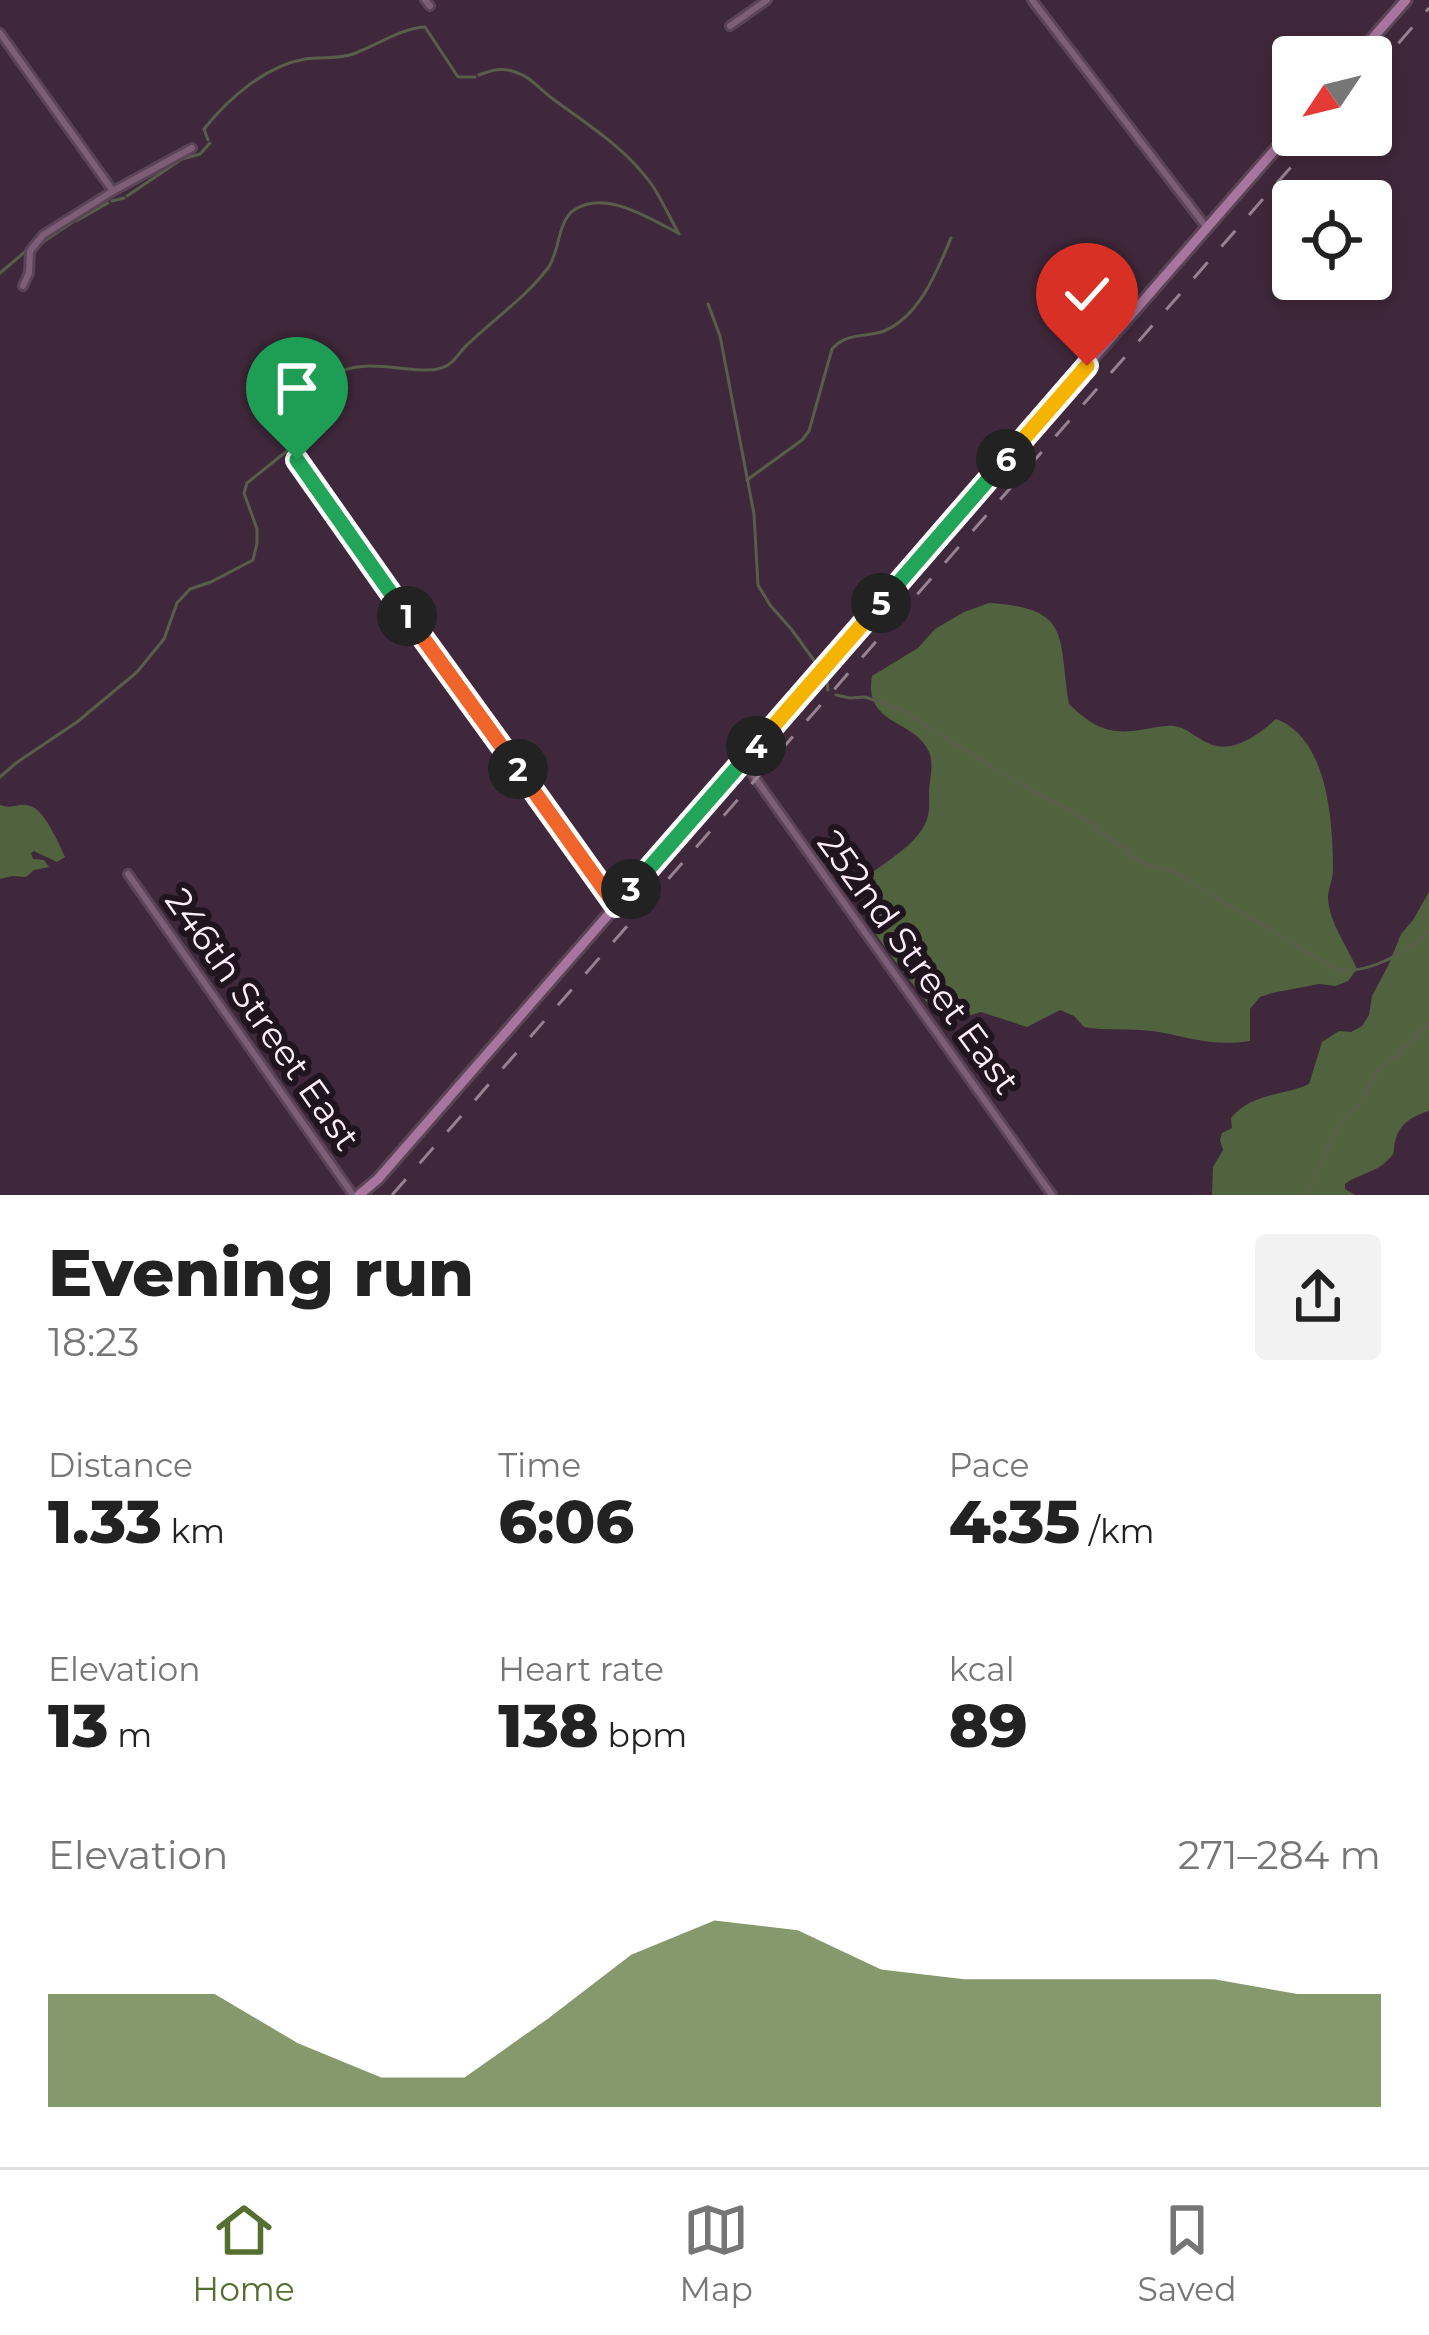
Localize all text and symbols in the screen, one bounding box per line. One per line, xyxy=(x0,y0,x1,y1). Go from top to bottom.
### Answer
north arrow xyxy=(1272,36,1392,156)
map controls xyxy=(1272,36,1392,300)
button: locate xyxy=(1272,180,1392,300)
pin xyxy=(1036,243,1138,366)
icon: check xyxy=(1054,261,1120,327)
pin xyxy=(246,337,348,460)
icon: arrive xyxy=(264,355,330,421)
pin: 6 xyxy=(976,429,1036,489)
text: 6 xyxy=(995,439,1017,479)
pin: 5 xyxy=(851,573,911,633)
text: 5 xyxy=(871,583,891,623)
pin: 1 xyxy=(377,586,437,646)
text: 1 xyxy=(401,596,413,636)
pin: 4 xyxy=(726,716,786,776)
text: 4 xyxy=(745,726,767,766)
pin: 2 xyxy=(488,739,548,799)
text: 2 xyxy=(508,749,528,789)
street label: 252nd Street East xyxy=(809,822,1029,1102)
pin: 3 xyxy=(601,859,661,919)
text: 3 xyxy=(621,869,641,909)
street label: 246th Street East xyxy=(156,880,370,1158)
text: Evening run xyxy=(48,1232,474,1313)
button: share xyxy=(1255,1234,1381,1360)
text: 18:23 xyxy=(48,1318,139,1366)
text: Distance xyxy=(48,1445,193,1485)
text: Time xyxy=(498,1445,581,1485)
text: Pace xyxy=(949,1445,1030,1485)
text: 1.33 xyxy=(48,1485,162,1558)
text: 6:06 xyxy=(498,1485,634,1558)
text: 4:35 xyxy=(949,1485,1080,1558)
text: km xyxy=(162,1511,225,1551)
text: /km xyxy=(1080,1511,1155,1551)
text: Elevation xyxy=(48,1649,201,1689)
text: Heart rate xyxy=(498,1649,664,1689)
text: kcal xyxy=(949,1649,1015,1689)
text: 13 xyxy=(48,1689,108,1762)
text: 138 xyxy=(498,1689,599,1762)
text: 89 xyxy=(949,1689,1028,1762)
text: m xyxy=(108,1715,152,1755)
text: bpm xyxy=(599,1715,687,1755)
text: Elevation xyxy=(48,1831,228,1879)
text: 271–284 m xyxy=(1178,1831,1381,1879)
tab: Home xyxy=(192,2197,295,2309)
tab: Map xyxy=(679,2197,753,2309)
tab: Saved xyxy=(1138,2197,1237,2309)

